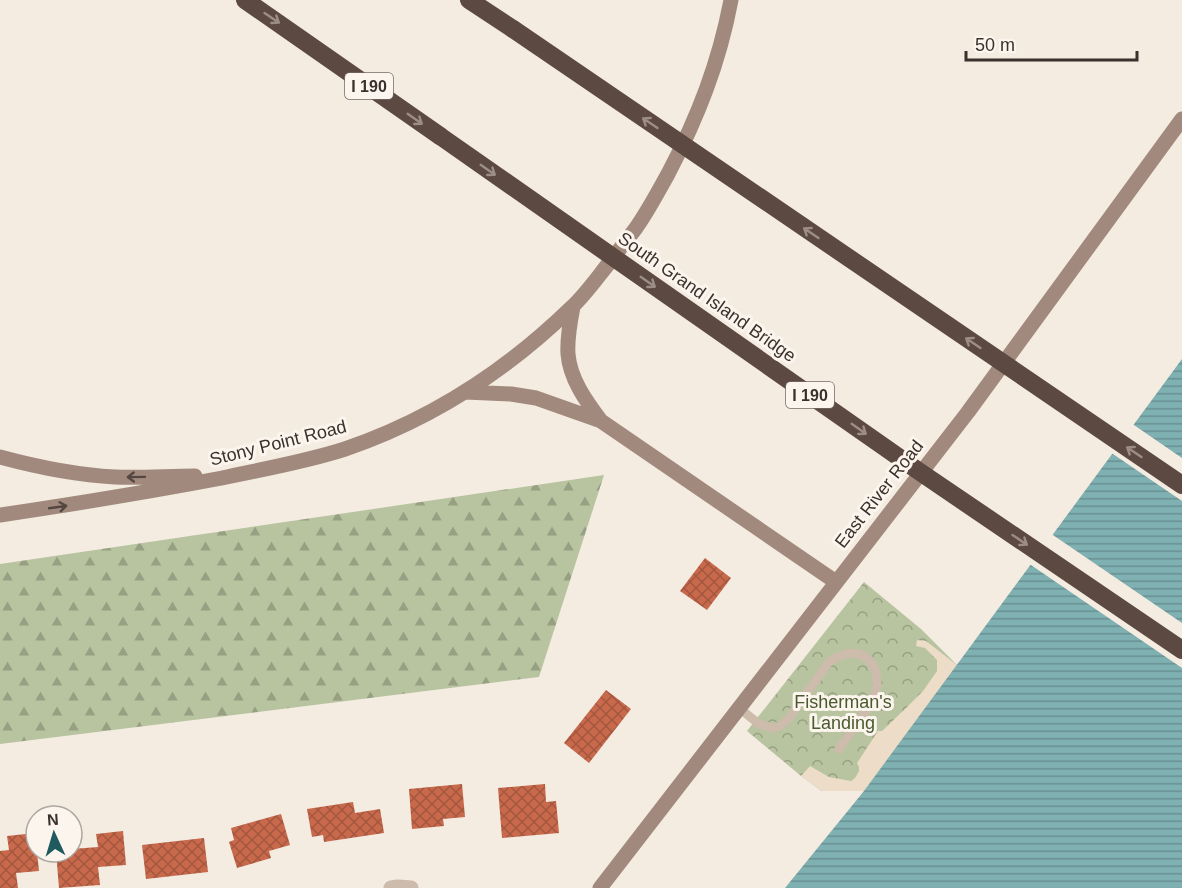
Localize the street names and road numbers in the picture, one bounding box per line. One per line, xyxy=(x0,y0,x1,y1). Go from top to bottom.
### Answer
road number: I 190 xyxy=(345,73,393,99)
street label: South Grand Island Bridge xyxy=(614,228,800,366)
road number: I 190 xyxy=(786,382,834,408)
street label: Stony Point Road xyxy=(208,416,348,470)
street label: East River Road xyxy=(831,436,927,552)

